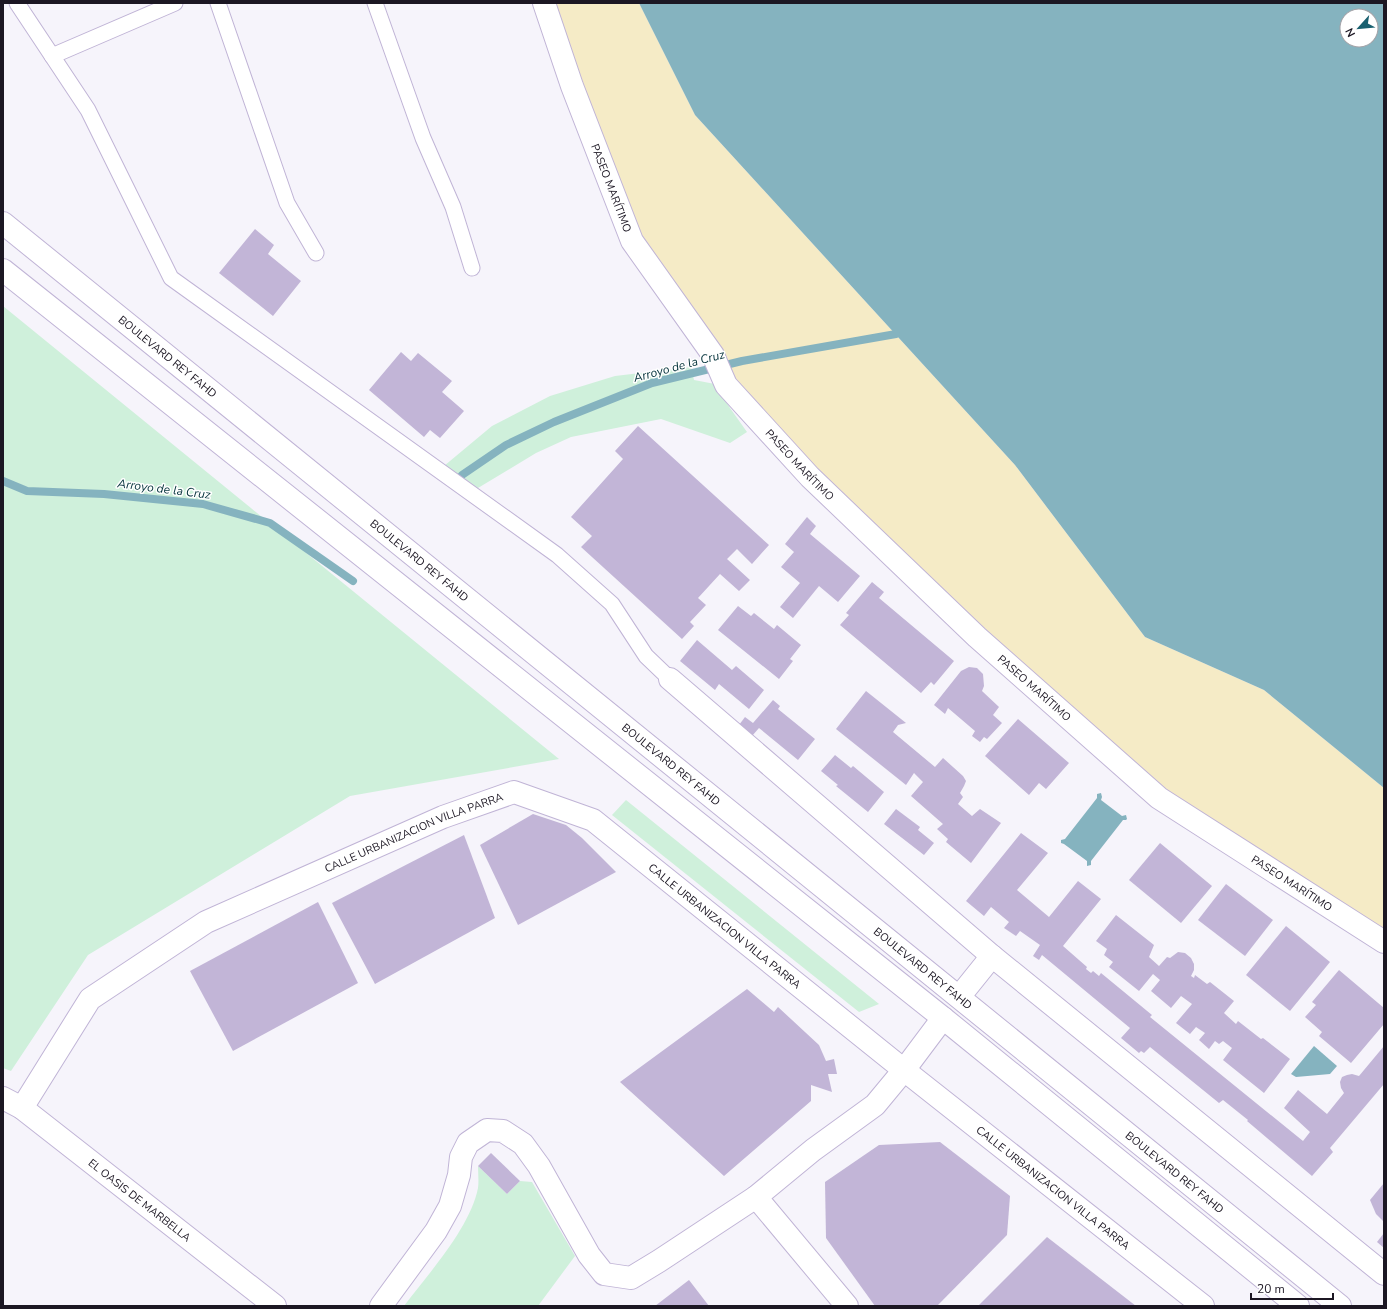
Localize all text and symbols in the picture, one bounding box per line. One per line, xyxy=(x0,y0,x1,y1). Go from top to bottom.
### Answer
north arrow xyxy=(1339,8,1379,48)
text: N xyxy=(1342,25,1359,39)
street label: PASEO MARÍTIMO xyxy=(587,142,635,235)
street label: BOULEVARD REY FAHD xyxy=(115,312,220,401)
water label: Arroyo de la Cruz xyxy=(631,346,727,386)
street label: PASEO MARÍTIMO xyxy=(762,426,837,504)
water label: Arroyo de la Cruz xyxy=(115,475,212,503)
street label: BOULEVARD REY FAHD xyxy=(367,516,472,605)
street label: PASEO MARÍTIMO xyxy=(994,652,1074,725)
street label: BOULEVARD REY FAHD xyxy=(619,720,723,809)
street label: CALLE URBANIZACION VILLA PARRA xyxy=(322,789,505,877)
street label: PASEO MARÍTIMO xyxy=(1248,852,1335,915)
street label: CALLE URBANIZACION VILLA PARRA xyxy=(645,860,804,992)
street label: BOULEVARD REY FAHD xyxy=(870,924,975,1013)
street label: CALLE URBANIZACION VILLA PARRA xyxy=(973,1123,1133,1253)
street label: BOULEVARD REY FAHD xyxy=(1122,1128,1227,1217)
street label: EL OASIS DE MARBELLA xyxy=(85,1156,194,1245)
scale bar xyxy=(1251,1275,1333,1301)
text: 20 m xyxy=(1257,1281,1285,1297)

